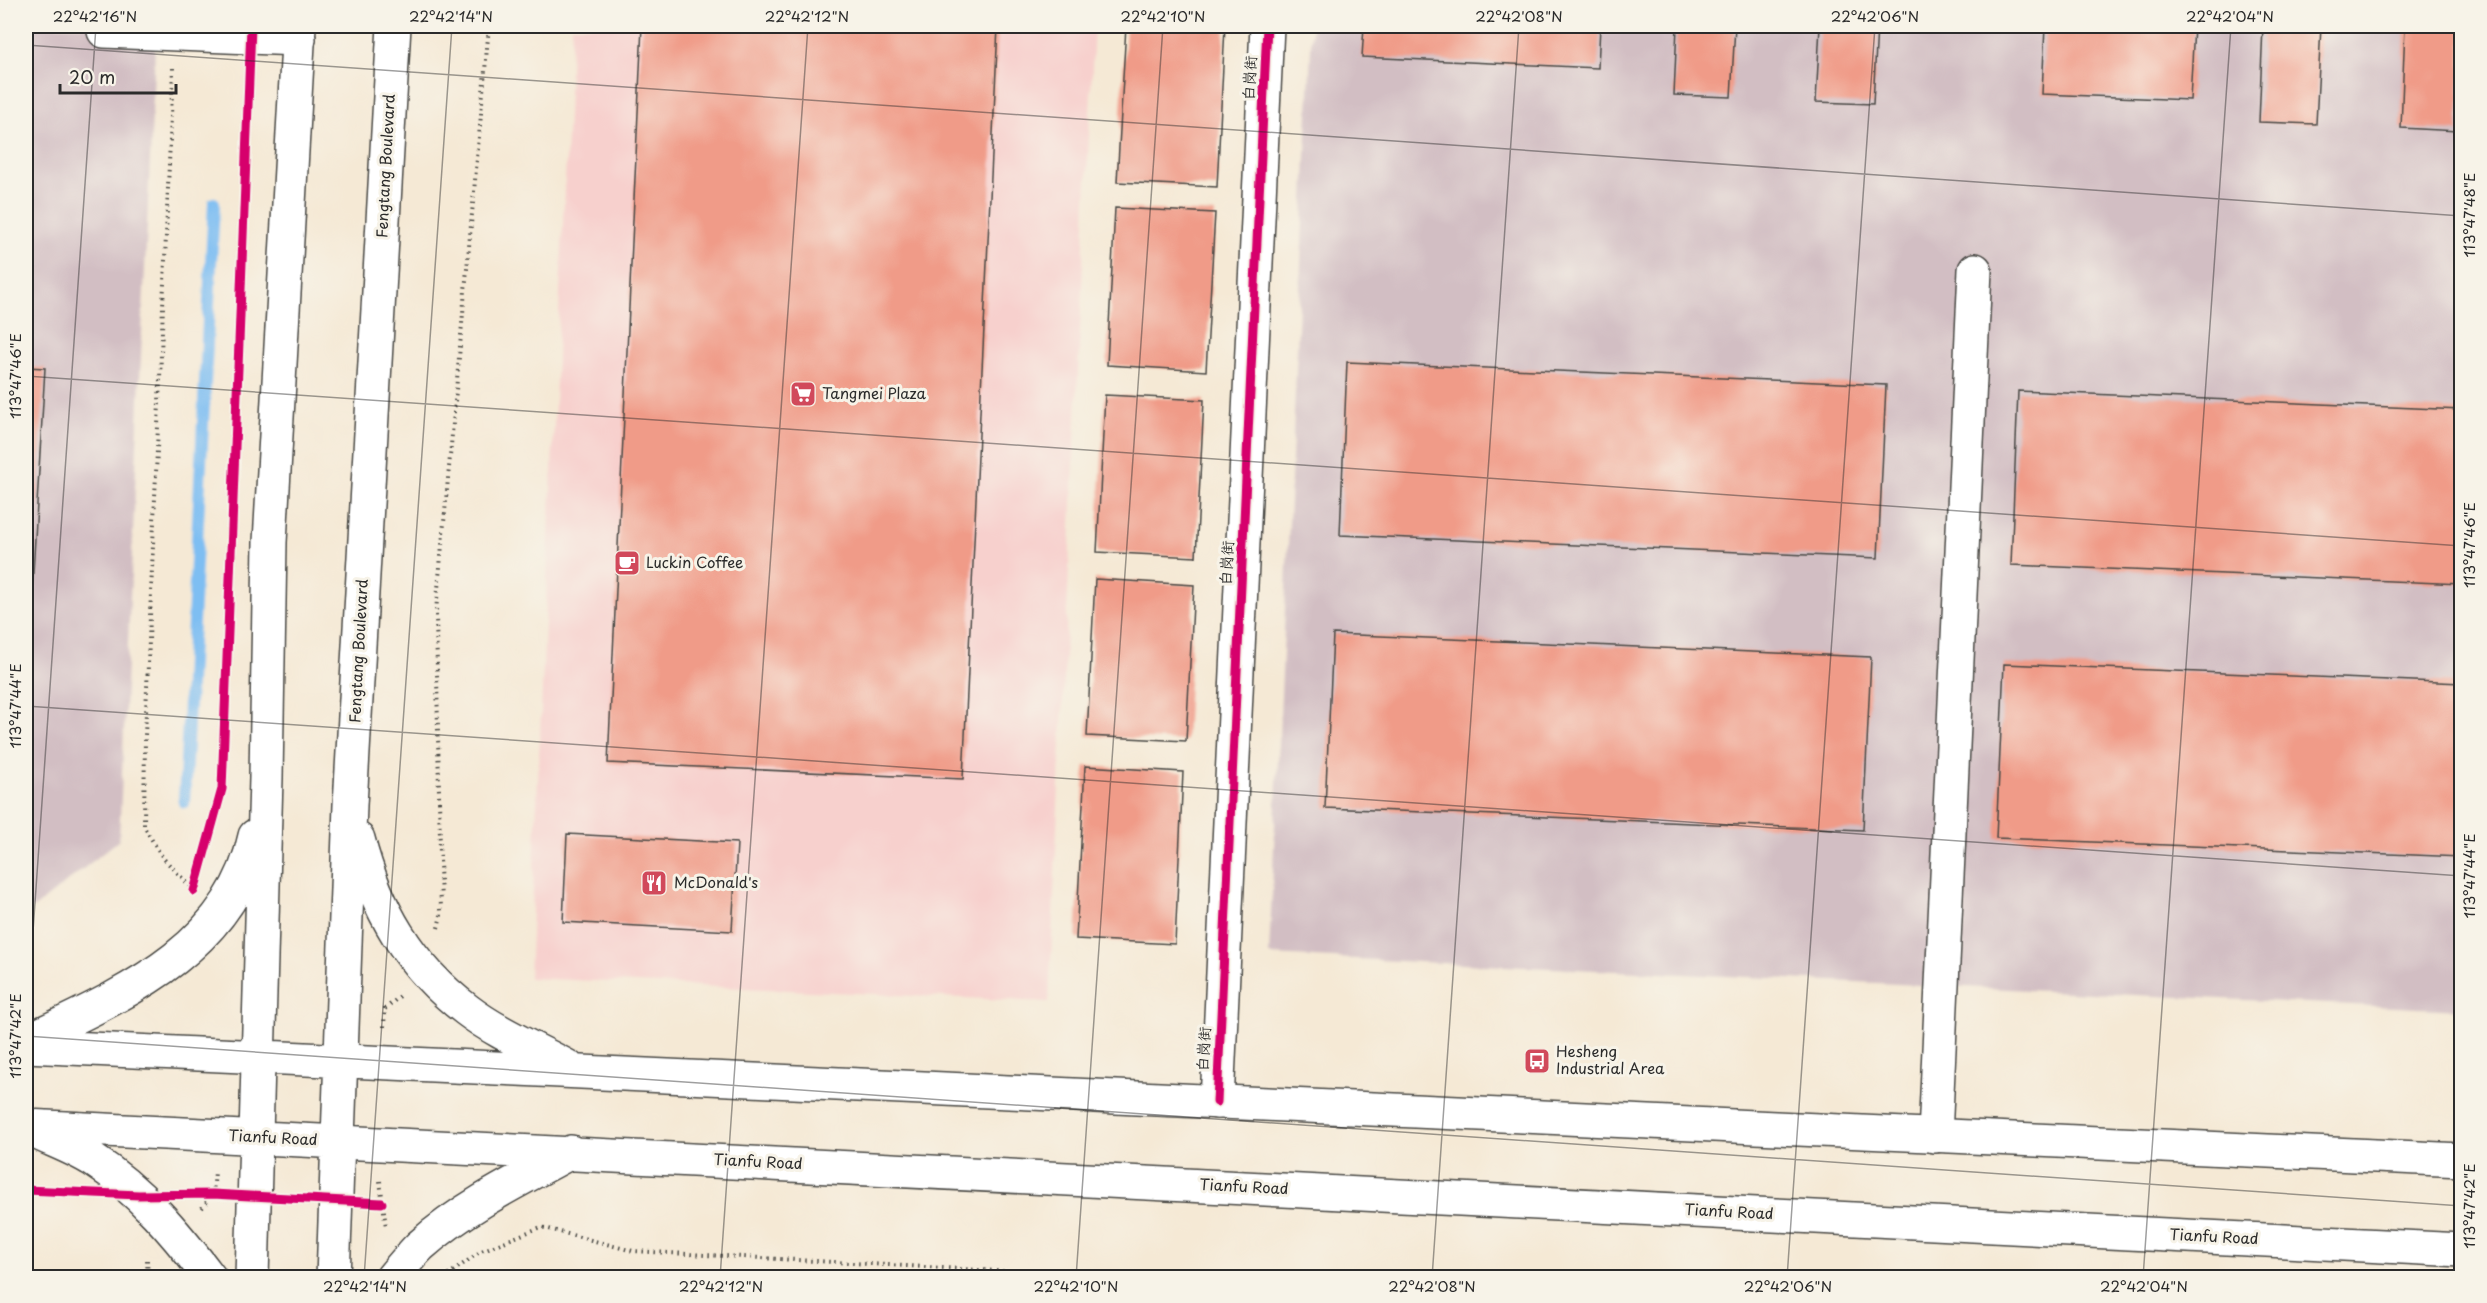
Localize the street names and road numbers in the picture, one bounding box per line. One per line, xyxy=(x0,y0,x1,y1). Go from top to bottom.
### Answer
street label: 白岗街 xyxy=(1236,55,1261,101)
street label: Fengtang Boulevard xyxy=(369,93,400,238)
street label: 白岗街 xyxy=(1213,540,1238,586)
street label: Fengtang Boulevard xyxy=(342,578,373,723)
street label: 白岗街 xyxy=(1190,1026,1215,1072)
street label: Tianfu Road xyxy=(228,1123,318,1150)
street label: Tianfu Road xyxy=(713,1147,803,1174)
street label: Tianfu Road xyxy=(1199,1172,1289,1199)
street label: Tianfu Road xyxy=(1684,1197,1774,1224)
street label: Tianfu Road xyxy=(2169,1222,2259,1249)

